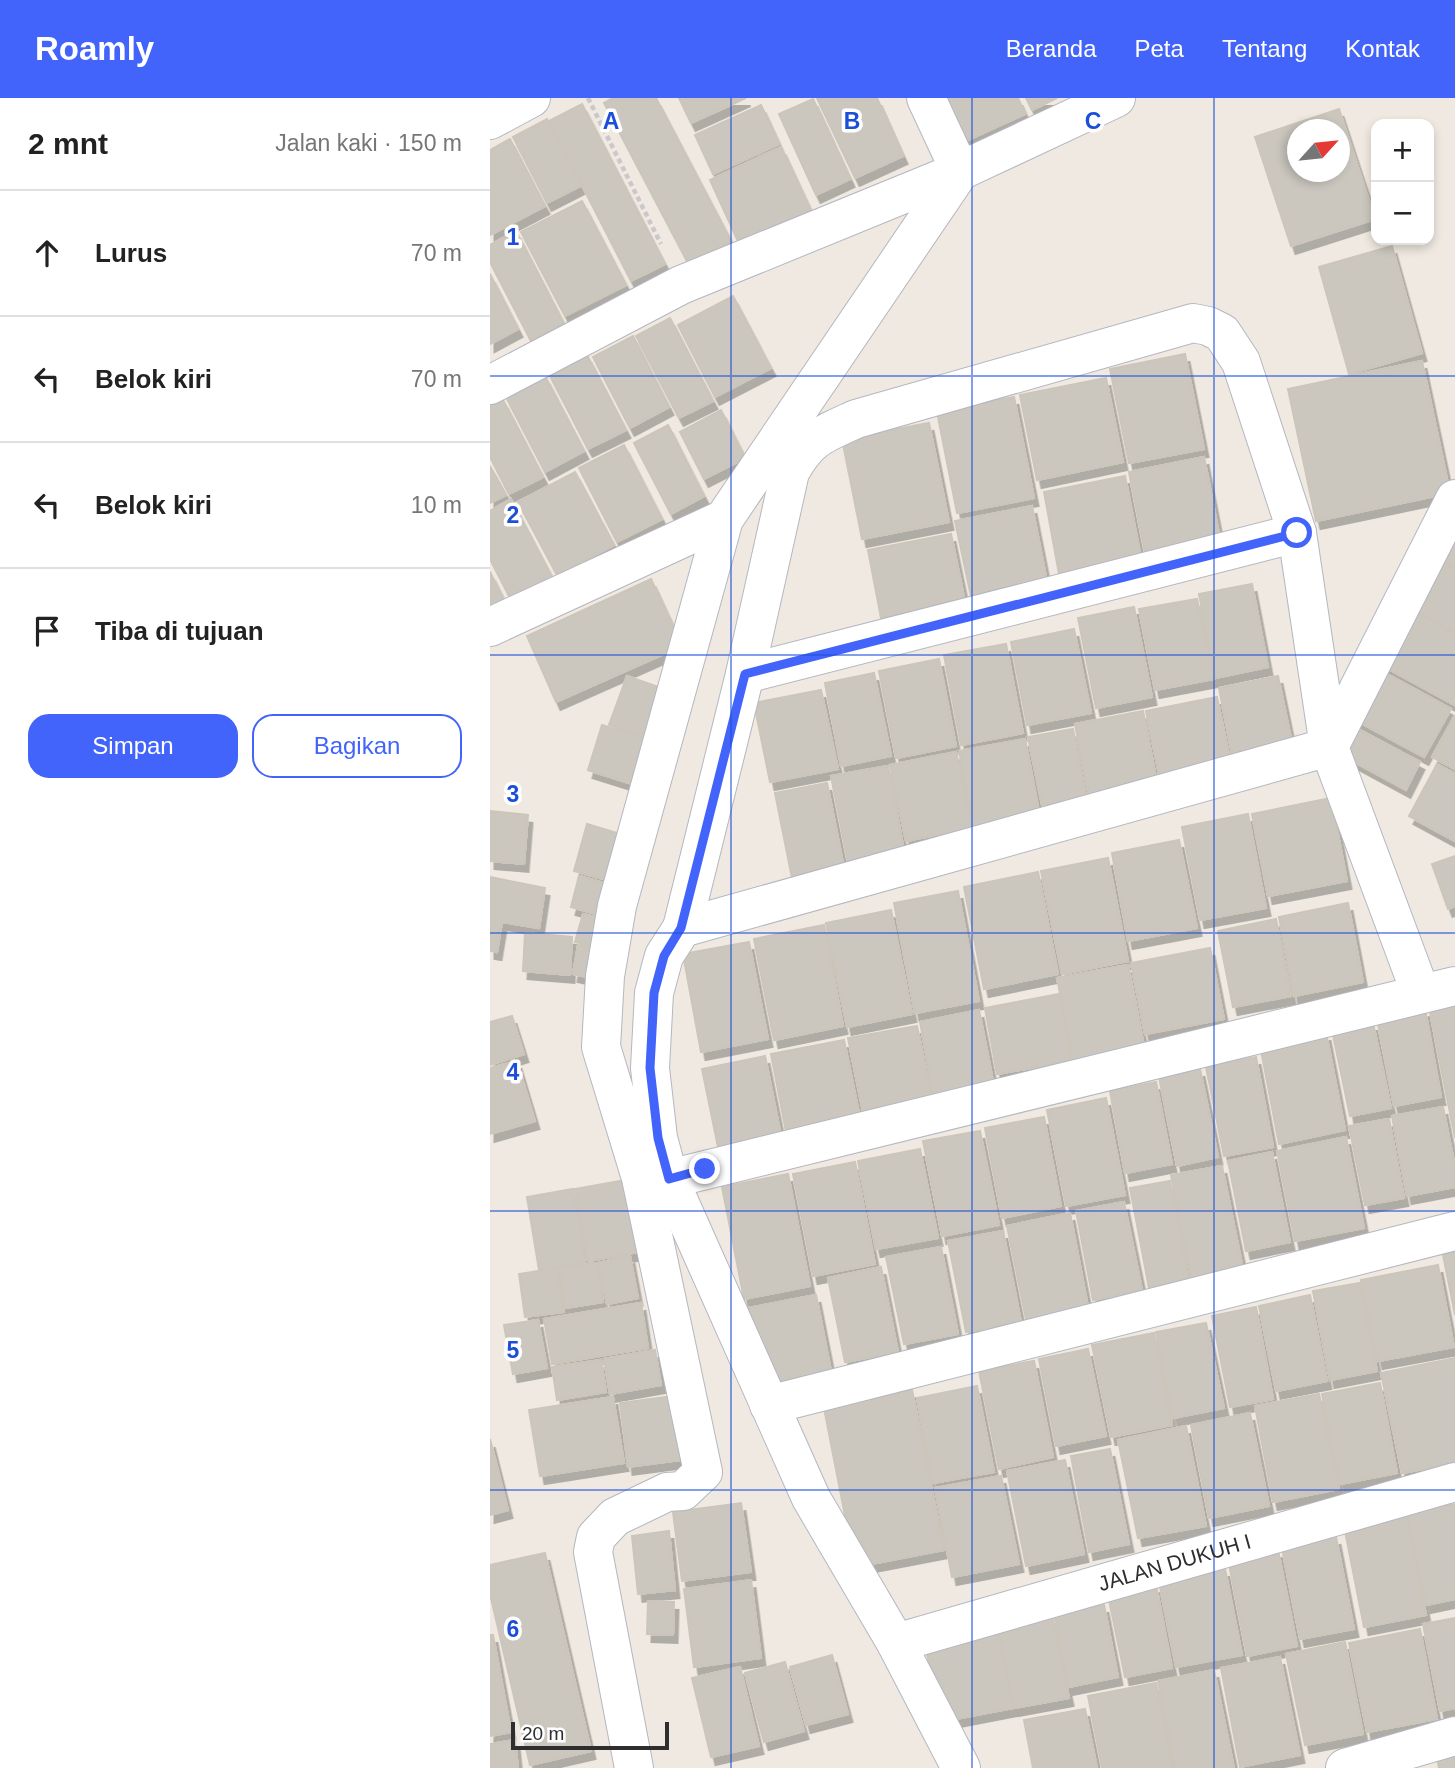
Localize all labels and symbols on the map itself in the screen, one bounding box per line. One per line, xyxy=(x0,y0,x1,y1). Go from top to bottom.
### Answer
text: A xyxy=(603,108,619,134)
text: B xyxy=(844,108,860,134)
text: C xyxy=(1085,108,1101,134)
north arrow xyxy=(1287,119,1350,182)
text: 1 xyxy=(507,224,520,250)
text: 2 xyxy=(507,502,519,528)
route start xyxy=(1281,517,1312,548)
text: 3 xyxy=(507,781,519,807)
text: 4 xyxy=(507,1059,520,1085)
route end xyxy=(689,1153,720,1184)
text: 5 xyxy=(507,1337,520,1363)
street label: JALAN DUKUH I xyxy=(1096,1529,1253,1595)
text: 6 xyxy=(507,1616,519,1642)
scale bar xyxy=(511,1719,668,1751)

